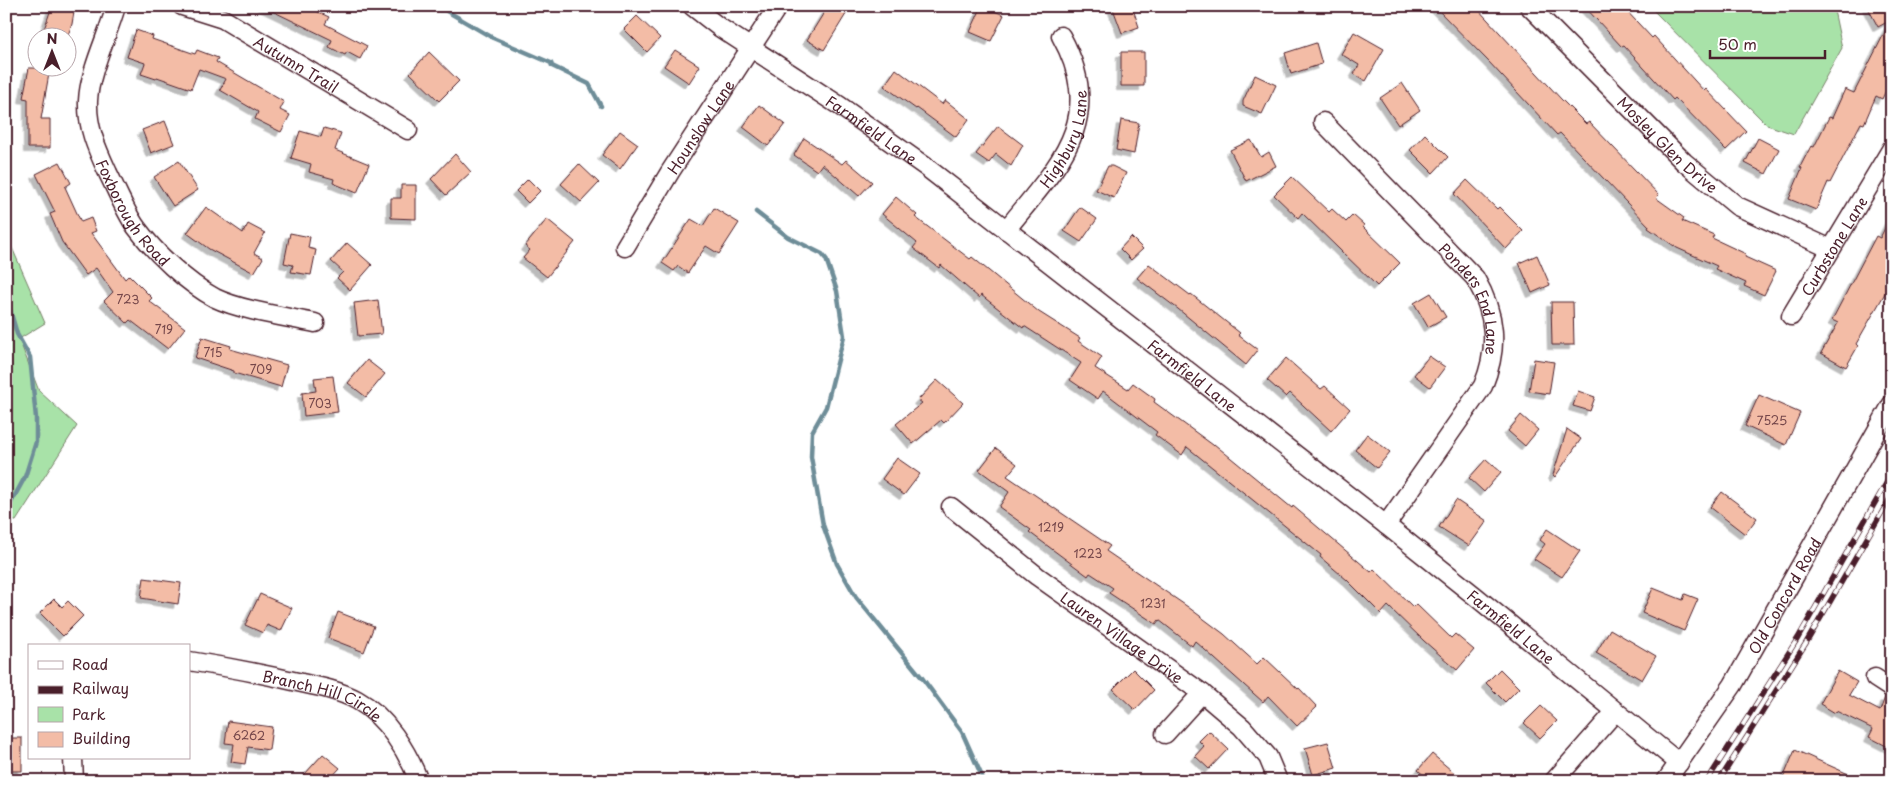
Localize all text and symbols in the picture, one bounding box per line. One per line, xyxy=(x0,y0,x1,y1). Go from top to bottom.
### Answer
north arrow xyxy=(28,28,78,78)
text: N xyxy=(46,28,58,49)
scale bar xyxy=(1710,28,1826,60)
street label: Autumn Trail xyxy=(250,29,343,98)
text: 50 m xyxy=(1718,32,1757,55)
street label: Hounslow Lane xyxy=(660,74,739,178)
street label: Farmfield Lane xyxy=(822,89,923,169)
street label: Highbury Lane xyxy=(1033,90,1091,192)
street label: Mosley Glen Drive xyxy=(1613,90,1723,197)
street label: Foxborough Road xyxy=(91,155,176,271)
street label: Curbstone Lane xyxy=(1794,192,1872,300)
street label: Ponders End Lane xyxy=(1434,237,1505,357)
house number: 723 xyxy=(116,290,140,308)
house number: 719 xyxy=(155,320,173,338)
street label: Farmfield Lane xyxy=(1143,333,1242,417)
house number: 715 xyxy=(204,343,222,361)
house number: 709 xyxy=(250,360,272,378)
house number: 703 xyxy=(308,394,332,412)
house number: 7525 xyxy=(1757,411,1787,429)
house number: 1219 xyxy=(1038,518,1064,536)
street label: Old Concord Road xyxy=(1741,533,1826,658)
house number: 1223 xyxy=(1073,544,1103,562)
street label: Farmfield Lane xyxy=(1463,583,1560,669)
street label: Lauren Village Drive xyxy=(1056,585,1189,688)
house number: 1231 xyxy=(1140,594,1166,612)
legend xyxy=(28,644,190,760)
text: Road xyxy=(72,652,108,675)
street label: Branch Hill Circle xyxy=(260,663,389,727)
text: Railway xyxy=(72,676,129,699)
text: Park xyxy=(72,702,106,725)
text: Building xyxy=(72,726,131,749)
house number: 6262 xyxy=(233,726,265,744)

